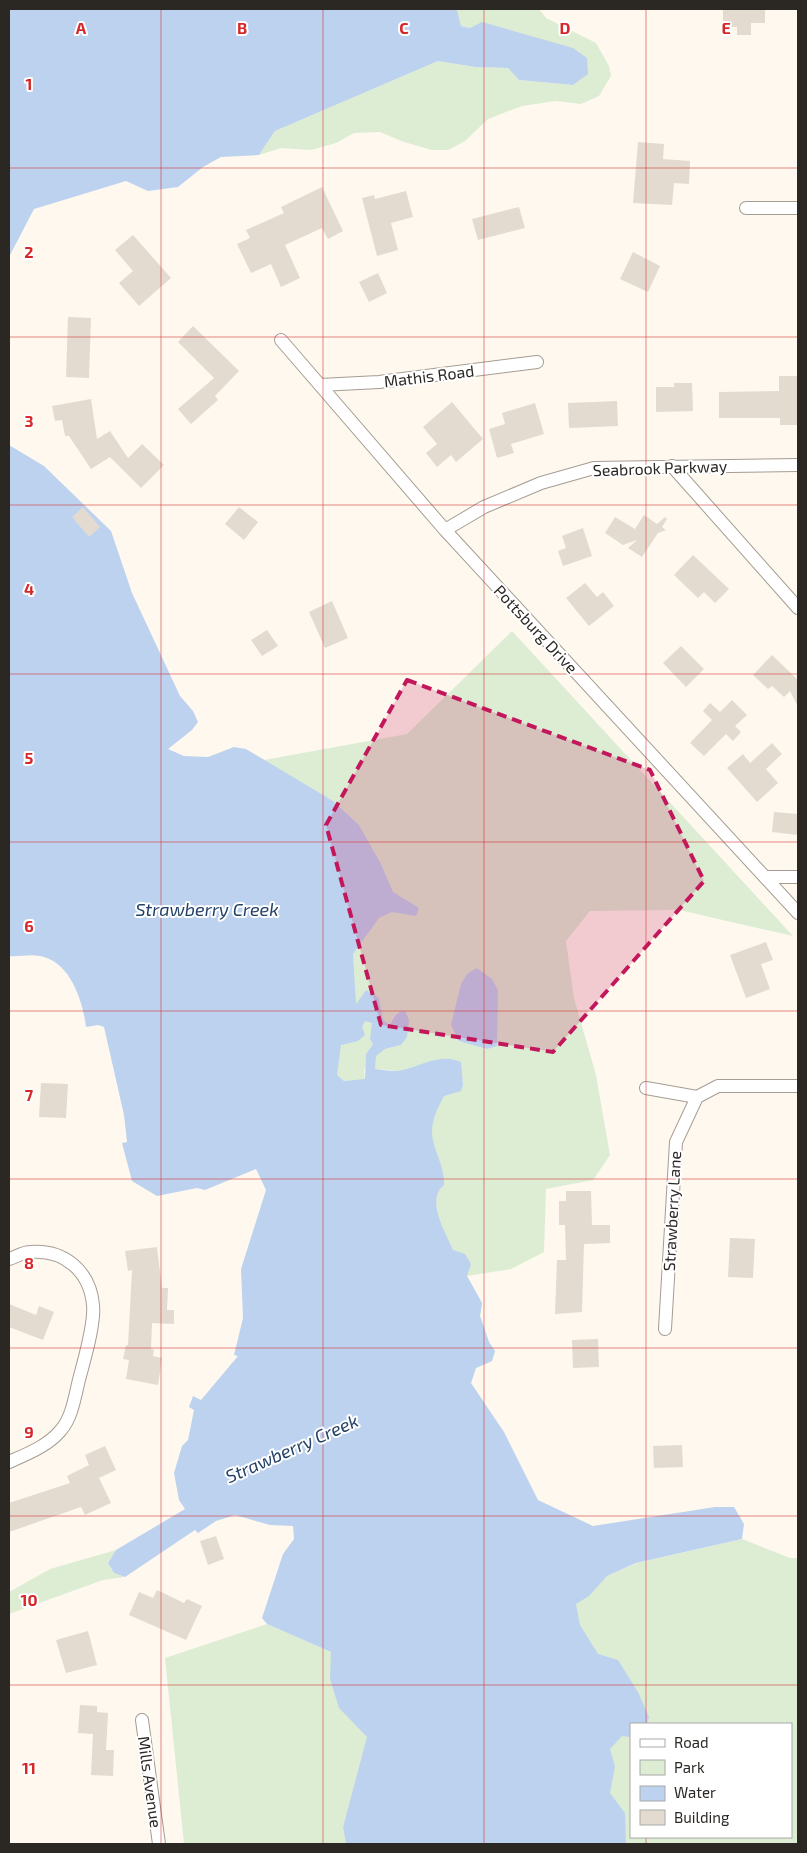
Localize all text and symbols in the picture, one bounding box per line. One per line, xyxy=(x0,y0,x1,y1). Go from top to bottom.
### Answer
text: A xyxy=(76,18,87,37)
text: B xyxy=(237,18,247,37)
text: C xyxy=(399,18,409,37)
text: D xyxy=(560,18,571,37)
text: E xyxy=(721,18,731,37)
text: 1 xyxy=(26,74,32,93)
text: 2 xyxy=(24,242,34,261)
street label: Mathis Road xyxy=(383,361,475,390)
text: 3 xyxy=(24,411,34,430)
street label: Seabrook Parkway xyxy=(592,456,728,479)
text: 4 xyxy=(24,579,34,598)
street label: Pottsburg Drive xyxy=(491,581,582,677)
text: 5 xyxy=(25,748,34,767)
water label: Strawberry Creek xyxy=(135,898,279,920)
text: 6 xyxy=(24,916,34,935)
text: 7 xyxy=(25,1085,34,1104)
street label: Strawberry Lane xyxy=(659,1150,684,1272)
text: 8 xyxy=(24,1253,34,1272)
water label: Strawberry Creek xyxy=(222,1409,362,1487)
text: 9 xyxy=(24,1422,34,1441)
text: 10 xyxy=(20,1590,38,1609)
legend xyxy=(630,1723,792,1838)
text: Road xyxy=(674,1733,709,1751)
street label: Mills Avenue xyxy=(135,1735,166,1829)
text: 11 xyxy=(22,1758,36,1777)
text: Park xyxy=(674,1758,705,1776)
text: Water xyxy=(674,1783,716,1801)
text: Building xyxy=(674,1808,730,1826)

